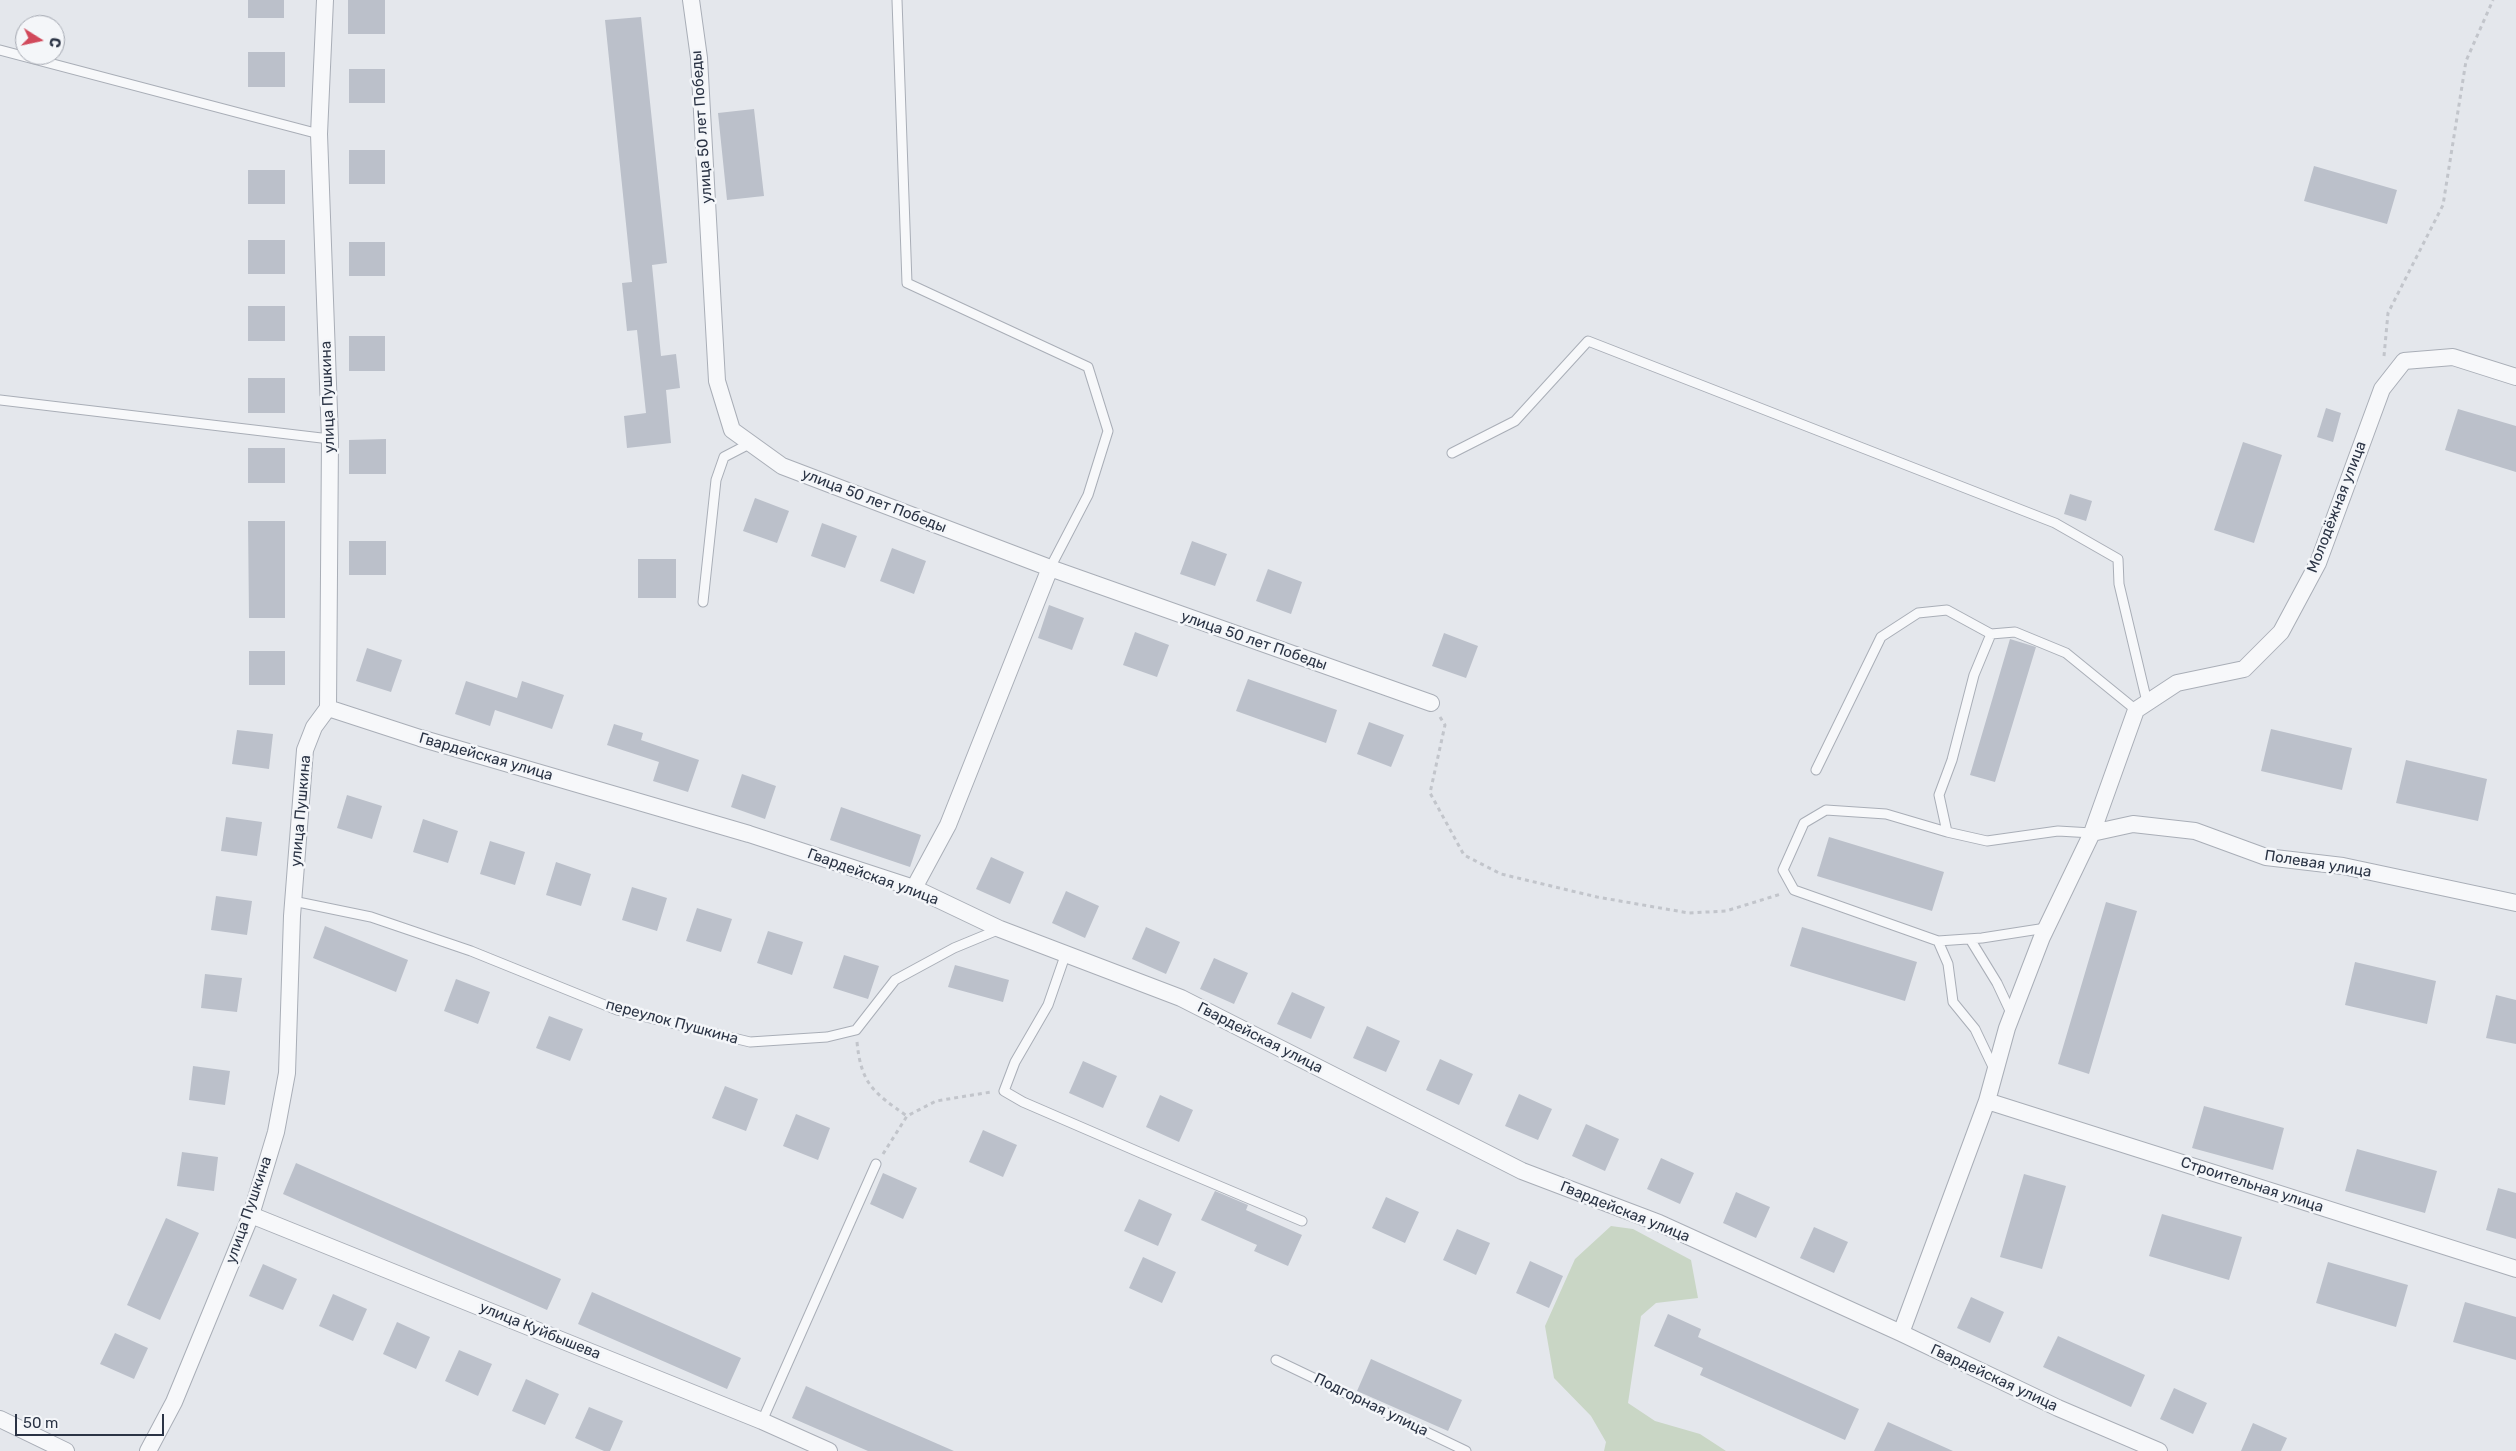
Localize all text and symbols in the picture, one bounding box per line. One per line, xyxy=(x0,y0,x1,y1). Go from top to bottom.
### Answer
north arrow xyxy=(15,15,65,65)
text: С xyxy=(45,36,64,49)
street label: улица 50 лет Победы xyxy=(688,50,716,204)
street label: улица Пушкина xyxy=(317,341,339,453)
street label: Молодёжная улица xyxy=(2304,439,2370,575)
street label: улица 50 лет Победы xyxy=(799,465,949,537)
street label: улица 50 лет Победы xyxy=(1179,608,1329,674)
street label: Гвардейская улица xyxy=(417,729,555,785)
street label: улица Пушкина xyxy=(287,754,315,868)
street label: Гвардейская улица xyxy=(805,845,941,909)
street label: Полевая улица xyxy=(2263,847,2373,881)
street label: переулок Пушкина xyxy=(604,996,740,1048)
street label: Гвардейская улица xyxy=(1194,999,1326,1077)
street label: Строительная улица xyxy=(2178,1153,2326,1217)
street label: улица Пушкина xyxy=(222,1154,276,1266)
street label: Гвардейская улица xyxy=(1557,1178,1693,1246)
street label: улица Куйбышева xyxy=(477,1298,603,1364)
street label: Гвардейская улица xyxy=(1928,1341,2060,1415)
street label: Подгорная улица xyxy=(1311,1370,1431,1440)
scale bar xyxy=(18,1404,166,1436)
text: 50 m xyxy=(23,1414,58,1432)

